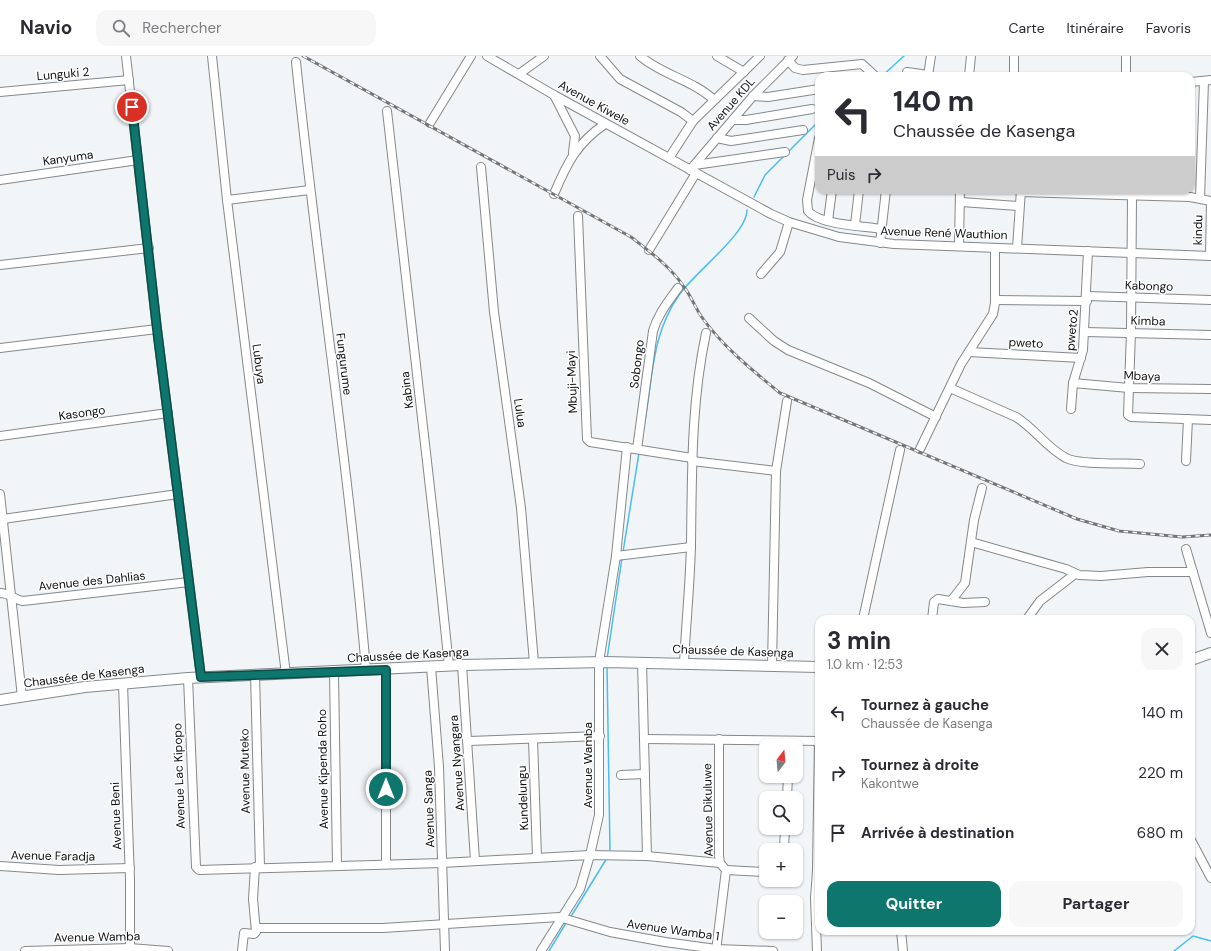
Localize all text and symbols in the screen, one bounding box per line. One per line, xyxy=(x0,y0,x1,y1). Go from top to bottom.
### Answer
search box xyxy=(96,10,376,46)
text: Navio xyxy=(20,15,72,40)
icon: search xyxy=(110,17,132,39)
text: Rechercher xyxy=(142,18,221,38)
text: Carte xyxy=(1009,19,1045,37)
text: Itinéraire xyxy=(1067,19,1124,37)
text: Favoris xyxy=(1146,19,1191,37)
street label: Lunguki 2 xyxy=(36,64,90,84)
street label: Avenue KDL xyxy=(703,74,759,134)
street label: Avenue Kiwele xyxy=(556,77,633,129)
text: 140 m xyxy=(893,83,974,120)
icon: left xyxy=(827,88,879,140)
pin xyxy=(115,90,149,124)
icon: arrive xyxy=(121,96,143,118)
text: Chaussée de Kasenga xyxy=(893,119,1075,143)
street label: Kanyuma xyxy=(42,147,94,169)
icon: right xyxy=(863,164,885,186)
text: Puis xyxy=(827,165,855,185)
street label: kindu xyxy=(1190,215,1206,245)
street label: Avenue René Wauthion xyxy=(880,223,1008,243)
street label: Kabongo xyxy=(1125,277,1173,295)
street label: pweto2 xyxy=(1062,309,1082,351)
street label: Kimba xyxy=(1130,312,1166,330)
street label: Fungurume xyxy=(332,332,356,396)
street label: pweto xyxy=(1008,334,1044,352)
street label: Sobongo xyxy=(626,339,648,389)
street label: Lubuya xyxy=(249,343,269,385)
street label: Mbuji-Mayi xyxy=(563,350,581,414)
street label: Mbaya xyxy=(1123,367,1161,385)
street label: Kabina xyxy=(397,371,417,409)
street label: Lulua xyxy=(510,397,530,429)
street label: Kasongo xyxy=(58,402,106,424)
street label: Avenue des Dahlias xyxy=(38,567,146,595)
text: 3 min xyxy=(827,625,891,656)
button: close xyxy=(1141,628,1183,670)
street label: Chaussée de Kasenga xyxy=(672,641,794,661)
street label: Chaussée de Kasenga xyxy=(347,644,469,666)
text: 1.0 km · 12:53 xyxy=(827,656,903,673)
street label: Chaussée de Kasenga xyxy=(23,661,145,691)
text: Tournez à gauche xyxy=(861,695,989,715)
icon: left xyxy=(827,702,849,724)
text: 140 m xyxy=(1142,703,1183,723)
street label: Avenue Kipenda Roho xyxy=(314,709,332,829)
street label: Avenue Nyangara xyxy=(446,714,468,812)
text: Chaussée de Kasenga xyxy=(861,715,993,732)
street label: Avenue Wamba xyxy=(580,722,596,808)
street label: Avenue Lac Kipopo xyxy=(169,723,189,829)
street label: Avenue Muteko xyxy=(236,728,254,814)
north arrow xyxy=(759,739,803,783)
map controls xyxy=(759,739,803,939)
text: Tournez à droite xyxy=(861,755,979,775)
icon: right xyxy=(827,762,849,784)
street label: Avenue Dikuluwe xyxy=(699,763,717,857)
text: 220 m xyxy=(1138,763,1183,783)
street label: Kundelungu xyxy=(514,765,532,831)
position arrow xyxy=(365,768,407,810)
street label: Avenue Sanga xyxy=(420,770,438,848)
text: Kakontwe xyxy=(861,775,919,792)
street label: Avenue Beni xyxy=(107,782,125,850)
button: search xyxy=(759,791,803,835)
icon: arrive xyxy=(827,822,849,844)
text: Arrivée à destination xyxy=(861,823,1014,843)
text: 680 m xyxy=(1137,823,1183,843)
button: + xyxy=(759,843,803,887)
street label: Avenue Faradja xyxy=(11,847,95,865)
button: Quitter xyxy=(827,881,1001,927)
button: Partager xyxy=(1009,881,1183,927)
button: − xyxy=(759,895,803,939)
street label: Avenue Wamba 1 xyxy=(626,916,720,944)
street label: Avenue Wamba xyxy=(54,928,140,946)

